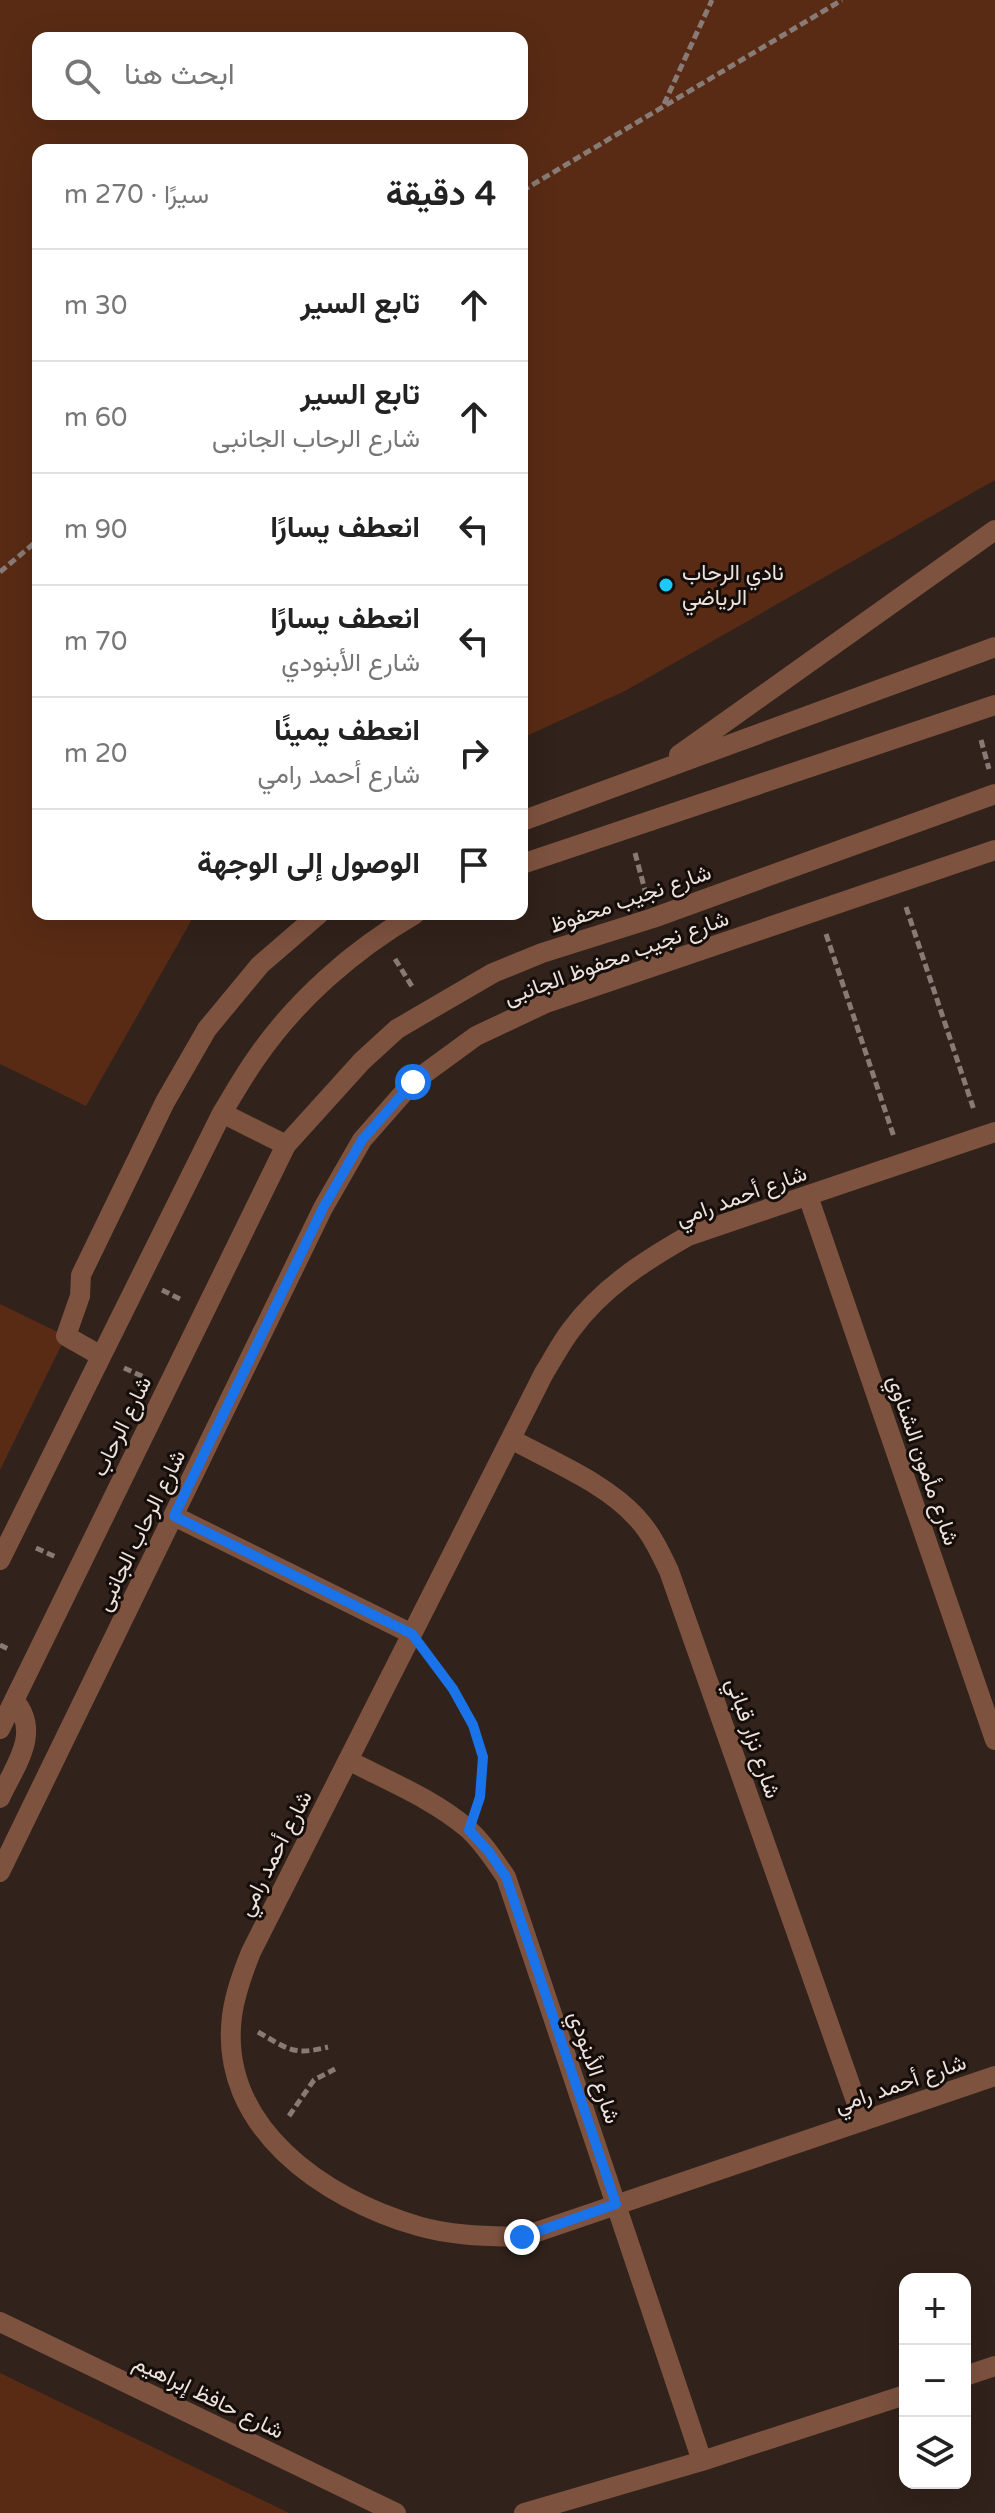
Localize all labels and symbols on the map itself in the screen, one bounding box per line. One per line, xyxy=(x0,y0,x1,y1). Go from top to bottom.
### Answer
place label: نادي الرحاب الرياضي xyxy=(682,560,784,616)
marker: نادي الرحاب الرياضي xyxy=(657,576,675,594)
street label: شارع نجيب محفوظ xyxy=(546,859,715,940)
street label: شارع نجيب محفوظ الجانبى xyxy=(500,905,733,1012)
route start xyxy=(395,1064,431,1100)
street label: شارع أحمد رامي xyxy=(672,1160,812,1236)
street label: شارع الرحاب xyxy=(87,1372,158,1481)
street label: شارع مأمون الشناوي xyxy=(877,1372,964,1550)
street label: شارع الرحاب الجانبى xyxy=(91,1446,192,1616)
street label: شارع نزار قباني xyxy=(716,1675,786,1804)
street label: شارع أحمد رامي xyxy=(232,1786,322,1923)
street label: شارع الأبنودي xyxy=(558,2008,625,2129)
street label: شارع أحمد رامي xyxy=(831,2049,971,2123)
route end xyxy=(504,2219,540,2255)
street label: شارع حافظ إبراهيم xyxy=(129,2349,288,2445)

